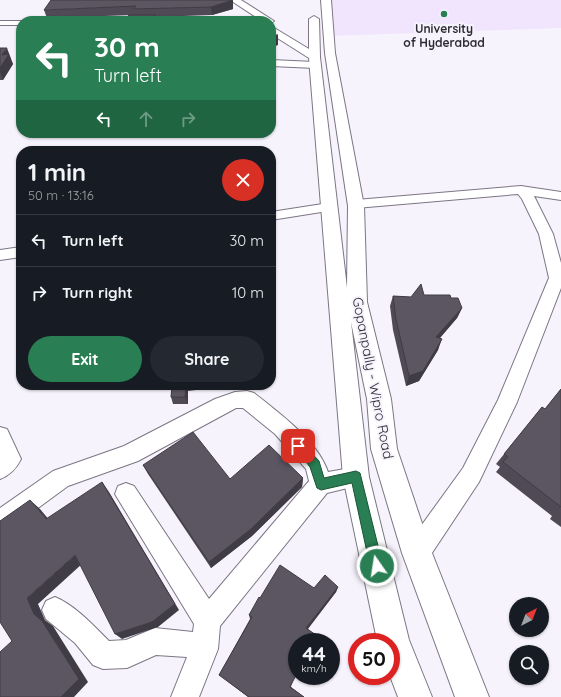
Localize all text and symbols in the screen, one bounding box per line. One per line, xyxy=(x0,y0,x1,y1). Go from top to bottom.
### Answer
marker: University of Hyderabad xyxy=(439,9,449,19)
place label: University of Hyderabad xyxy=(403,21,485,50)
text: 30 m xyxy=(94,29,160,64)
icon: left xyxy=(28,32,80,84)
text: Turn left xyxy=(94,64,162,87)
icon: left xyxy=(93,108,115,130)
icon: ahead xyxy=(135,108,157,130)
icon: right xyxy=(177,108,199,130)
text: 1 min xyxy=(28,157,86,187)
button: close xyxy=(222,159,264,201)
text: 50 m · 13:16 xyxy=(28,187,94,203)
icon: left xyxy=(28,230,50,252)
text: Turn left xyxy=(62,231,124,250)
text: 30 m xyxy=(229,231,264,250)
icon: right xyxy=(28,282,50,304)
text: Turn right xyxy=(62,283,133,302)
text: 10 m xyxy=(232,283,264,302)
street label: Gopanpally - Wipro Road xyxy=(348,295,398,461)
button: Exit xyxy=(28,336,142,382)
button: Share xyxy=(150,336,264,382)
pin xyxy=(281,429,315,463)
icon: arrive xyxy=(287,435,309,457)
position arrow xyxy=(356,545,398,587)
north arrow xyxy=(509,597,549,637)
map controls xyxy=(509,597,549,685)
speed limit sign: 50 xyxy=(348,633,400,685)
text: 44 xyxy=(302,641,326,666)
button: search xyxy=(509,645,549,685)
text: km/h xyxy=(301,662,327,675)

